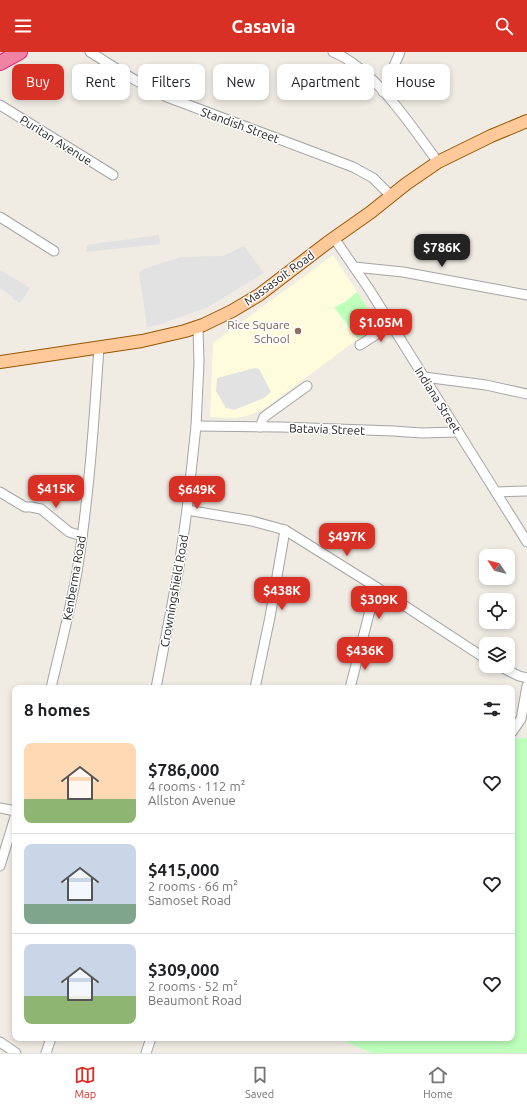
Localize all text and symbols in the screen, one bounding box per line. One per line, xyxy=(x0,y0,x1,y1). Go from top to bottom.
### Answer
icon: menu xyxy=(12,15,34,37)
icon: search xyxy=(493,15,515,37)
text: Casavia xyxy=(232,16,295,36)
chip: Buy xyxy=(12,64,64,100)
chip: Rent xyxy=(72,64,130,100)
chip: Filters xyxy=(138,64,205,100)
chip: New xyxy=(213,64,269,100)
chip: Apartment xyxy=(277,64,374,100)
chip: House xyxy=(382,64,450,100)
street label: Standish Street xyxy=(199,105,281,145)
street label: Puritan Avenue xyxy=(18,113,94,167)
pin: $786K xyxy=(414,234,470,268)
text: $786K xyxy=(423,240,461,254)
street label: Massasoit Road xyxy=(241,248,317,308)
pin: $1.05M xyxy=(348,309,414,343)
text: $1.05M xyxy=(359,315,403,329)
place label: Rice Square School xyxy=(227,318,290,345)
marker: Rice Square School xyxy=(293,326,303,336)
street label: Indiana Street xyxy=(413,365,464,436)
street label: Batavia Street xyxy=(289,421,365,437)
pin: $415K xyxy=(28,475,84,509)
pin: $649K xyxy=(169,476,225,510)
text: $415K xyxy=(37,481,75,495)
text: $649K xyxy=(178,482,216,496)
pin: $497K xyxy=(319,523,375,557)
text: $497K xyxy=(328,529,366,543)
street label: Crowningshield Road xyxy=(158,534,190,648)
street label: Kenberma Road xyxy=(60,535,88,621)
north arrow xyxy=(479,549,515,585)
map controls xyxy=(479,549,515,673)
pin: $438K xyxy=(254,577,310,611)
text: $438K xyxy=(263,583,301,597)
pin: $309K xyxy=(351,586,407,620)
text: $309K xyxy=(360,592,398,606)
button: locate xyxy=(479,593,515,629)
pin: $436K xyxy=(337,637,393,671)
button: layers xyxy=(479,637,515,673)
text: $436K xyxy=(346,643,384,657)
icon: filters xyxy=(481,698,503,720)
text: 8 homes xyxy=(24,700,90,719)
icon: home xyxy=(56,759,104,807)
text: $786,000 xyxy=(148,760,219,779)
icon: heart xyxy=(481,772,503,794)
text: 4 rooms · 112 m² xyxy=(148,779,245,793)
text: Allston Avenue xyxy=(148,793,236,807)
icon: home xyxy=(56,860,104,908)
text: $415,000 xyxy=(148,860,219,879)
icon: heart xyxy=(481,873,503,895)
text: 2 rooms · 66 m² xyxy=(148,879,238,893)
text: Samoset Road xyxy=(148,893,231,907)
icon: home xyxy=(56,960,104,1008)
text: $309,000 xyxy=(148,960,219,979)
icon: heart xyxy=(481,973,503,995)
text: 2 rooms · 52 m² xyxy=(148,979,238,993)
text: Beaumont Road xyxy=(148,993,242,1007)
tab: Map xyxy=(74,1064,96,1100)
tab: Saved xyxy=(245,1064,274,1100)
tab: Home xyxy=(423,1064,453,1100)

